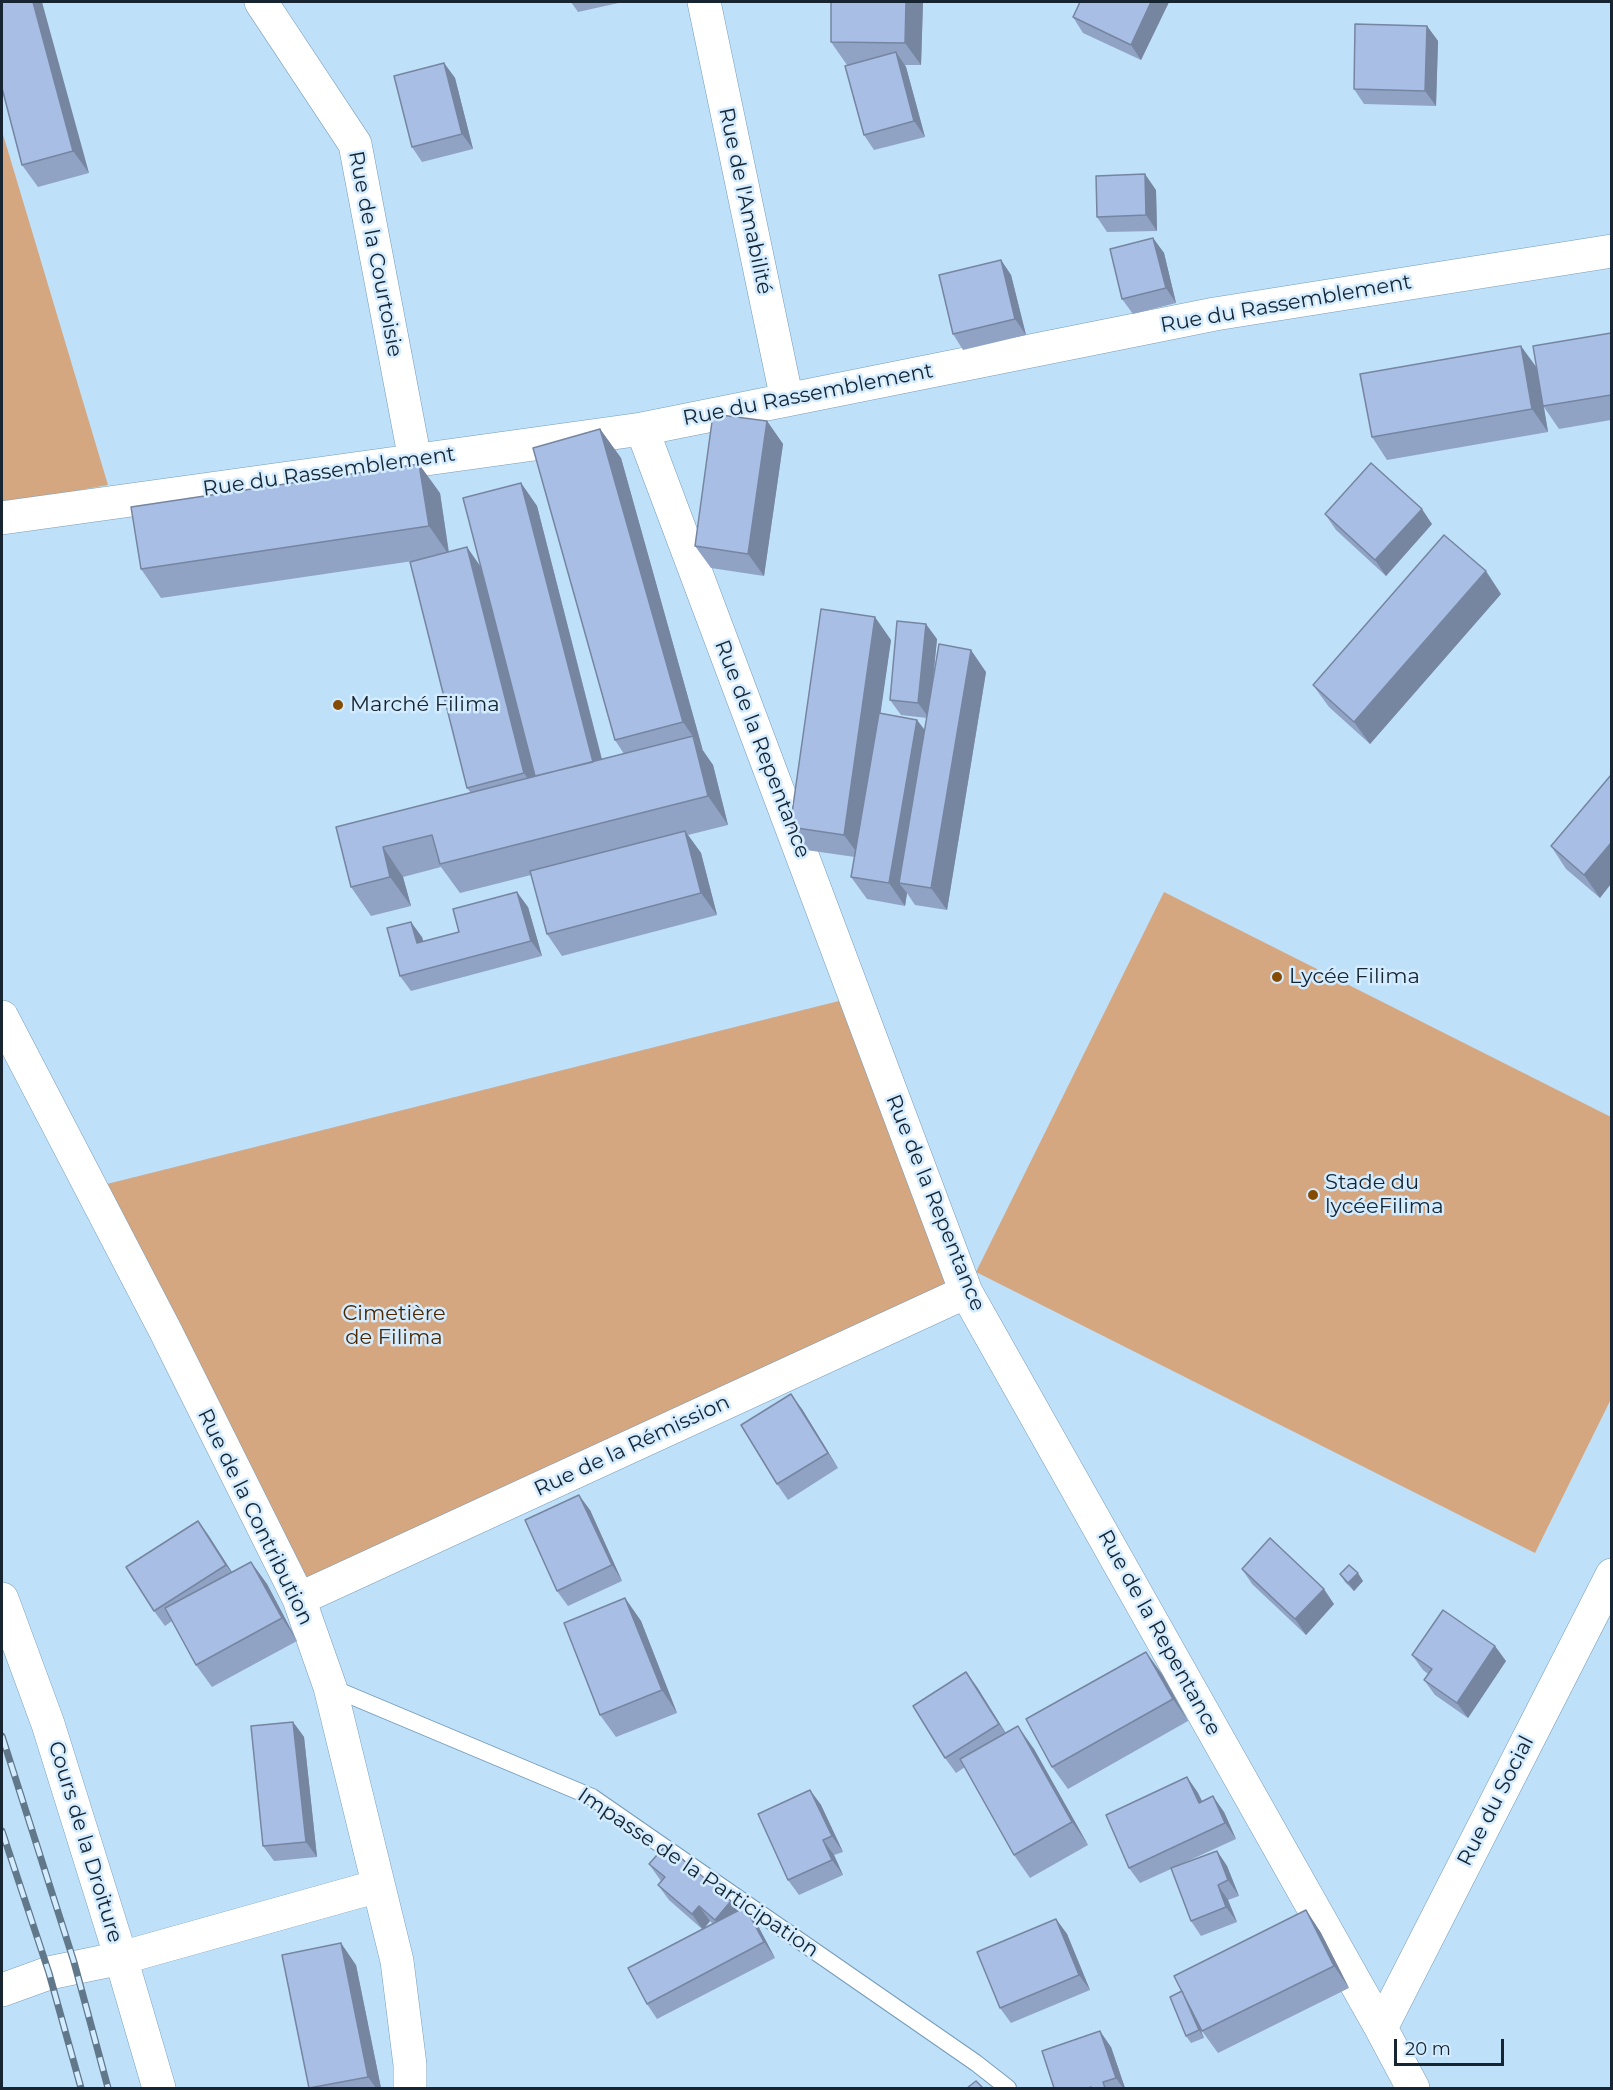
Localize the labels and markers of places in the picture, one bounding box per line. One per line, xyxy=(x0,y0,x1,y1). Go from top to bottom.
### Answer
place label: Marché Filima xyxy=(350,692,500,718)
marker: Marché Filima xyxy=(331,698,345,712)
place label: Lycée Filima xyxy=(1289,964,1420,990)
marker: Lycée Filima xyxy=(1270,970,1284,984)
place label: Stade du lycéeFilima xyxy=(1325,1170,1444,1220)
marker: Stade du lycéeFilima xyxy=(1306,1188,1320,1202)

